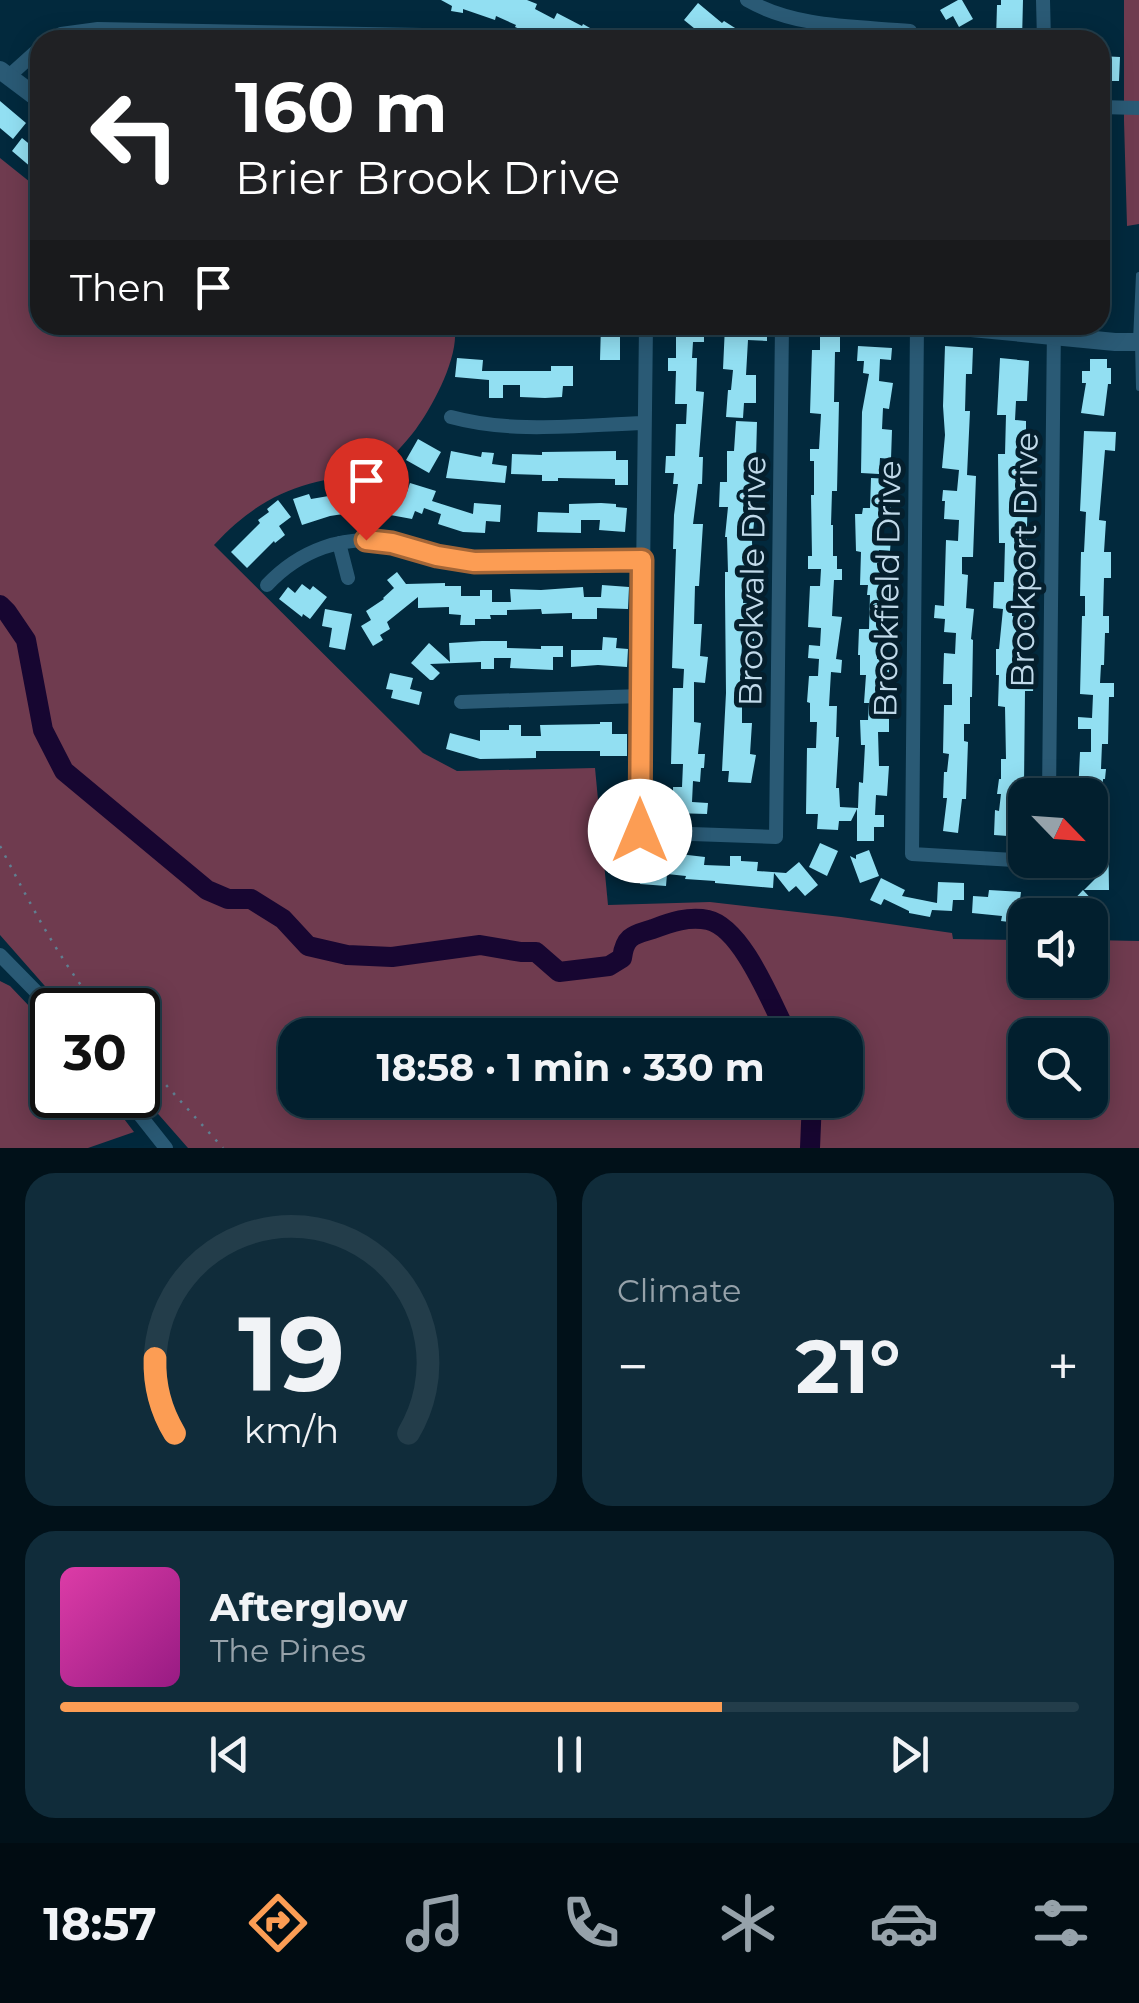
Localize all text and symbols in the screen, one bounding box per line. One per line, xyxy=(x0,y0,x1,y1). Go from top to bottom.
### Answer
text: 160 m xyxy=(235,64,448,150)
icon: left xyxy=(70,70,200,200)
text: Brier Brook Drive xyxy=(235,150,620,205)
icon: arrive xyxy=(186,260,241,315)
text: Then xyxy=(70,264,166,311)
street label: Brookport Drive xyxy=(1002,432,1046,688)
pin xyxy=(324,438,409,541)
icon: arrive xyxy=(339,453,394,508)
street label: Brookvale Drive xyxy=(730,455,774,707)
street label: Brookfield Drive xyxy=(865,460,909,718)
north arrow xyxy=(1008,778,1108,878)
map controls xyxy=(1008,778,1108,1118)
position arrow xyxy=(588,779,692,883)
button: sound xyxy=(1008,898,1108,998)
speed limit sign: 30 xyxy=(30,988,160,1118)
button: search xyxy=(1008,1018,1108,1118)
text: 18:58 · 1 min · 330 m xyxy=(376,1044,765,1091)
text: Climate xyxy=(617,1271,741,1310)
text: 19 xyxy=(237,1290,345,1417)
text: 21° xyxy=(795,1320,901,1412)
text: − xyxy=(617,1333,649,1400)
text: + xyxy=(1047,1333,1079,1400)
text: km/h xyxy=(243,1408,339,1452)
text: Afterglow xyxy=(210,1584,408,1631)
text: The Pines xyxy=(210,1631,366,1670)
icon: previous xyxy=(202,1727,257,1782)
icon: pause xyxy=(542,1727,597,1782)
icon: next xyxy=(882,1727,937,1782)
icon: directions xyxy=(243,1888,313,1958)
icon: music xyxy=(400,1888,470,1958)
icon: phone xyxy=(556,1888,626,1958)
icon: climate xyxy=(713,1888,783,1958)
icon: car xyxy=(869,1888,939,1958)
icon: filters xyxy=(1026,1888,1096,1958)
text: 18:57 xyxy=(43,1896,157,1951)

